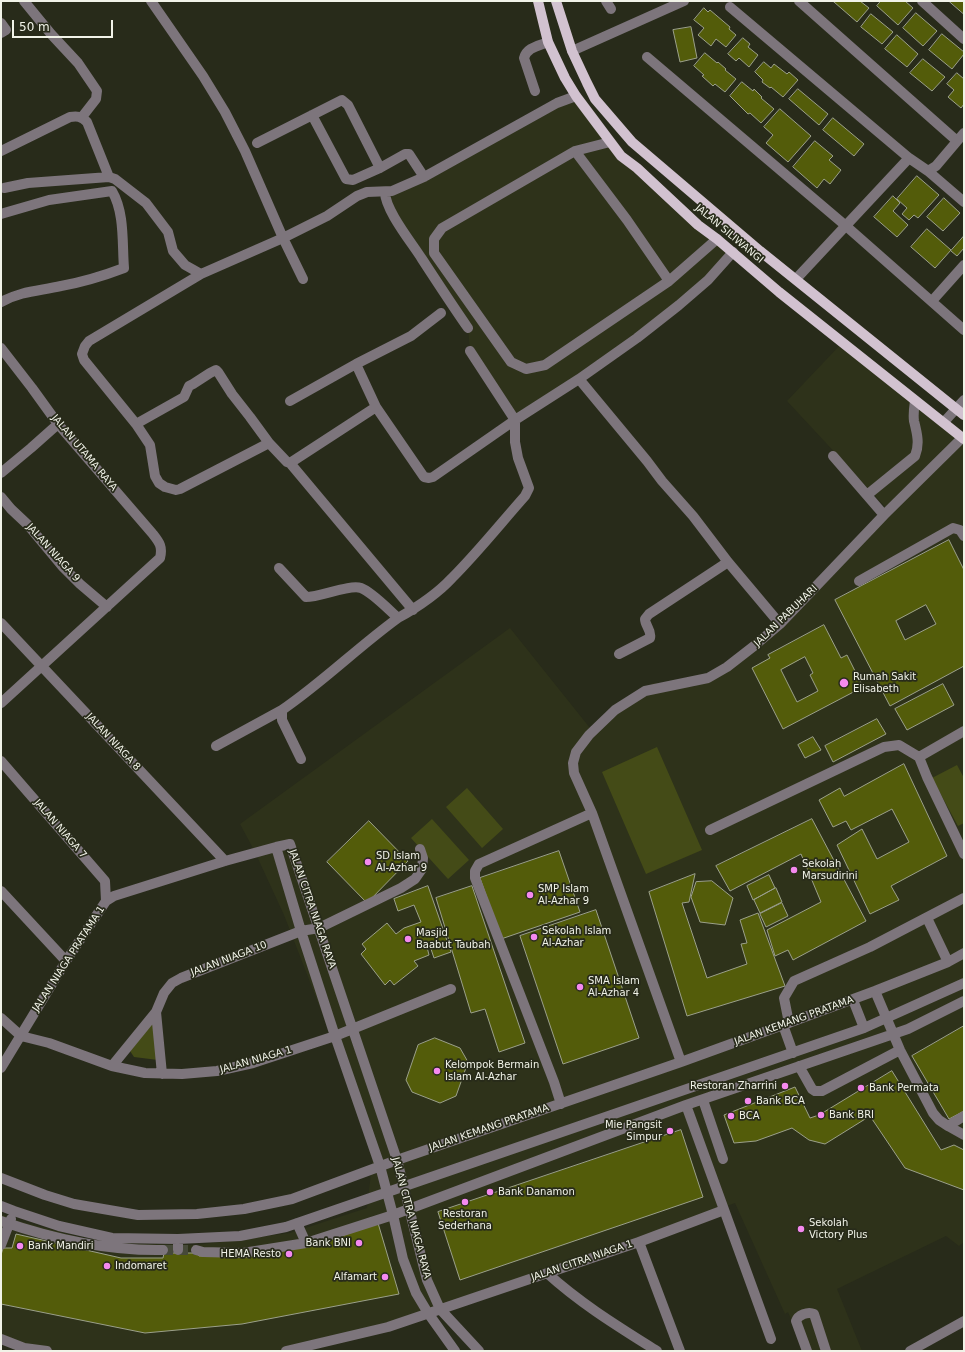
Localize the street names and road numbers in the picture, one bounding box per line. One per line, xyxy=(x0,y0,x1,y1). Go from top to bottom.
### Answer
street label: JALAN SILIWANGI xyxy=(693,202,765,266)
street label: JALAN UTAMA RAYA xyxy=(49,412,119,494)
street label: JALAN NIAGA 9 xyxy=(24,521,82,585)
street label: JALAN PABUHARI xyxy=(752,583,820,649)
street label: JALAN NIAGA 8 xyxy=(83,711,143,773)
street label: JALAN NIAGA 7 xyxy=(31,797,89,861)
street label: JALAN CITRA NIAGA RAYA xyxy=(286,848,338,970)
street label: JALAN NIAGA PRATAMA 1 xyxy=(30,904,108,1014)
street label: JALAN NIAGA 10 xyxy=(189,939,269,979)
street label: JALAN KEMANG PRATAMA xyxy=(733,994,855,1048)
street label: JALAN NIAGA 1 xyxy=(219,1044,293,1076)
street label: JALAN KEMANG PRATAMA xyxy=(428,1102,550,1154)
street label: JALAN CITRA NIAGA RAYA xyxy=(389,1156,433,1280)
street label: JALAN CITRA NIAGA 1 xyxy=(530,1238,634,1284)

